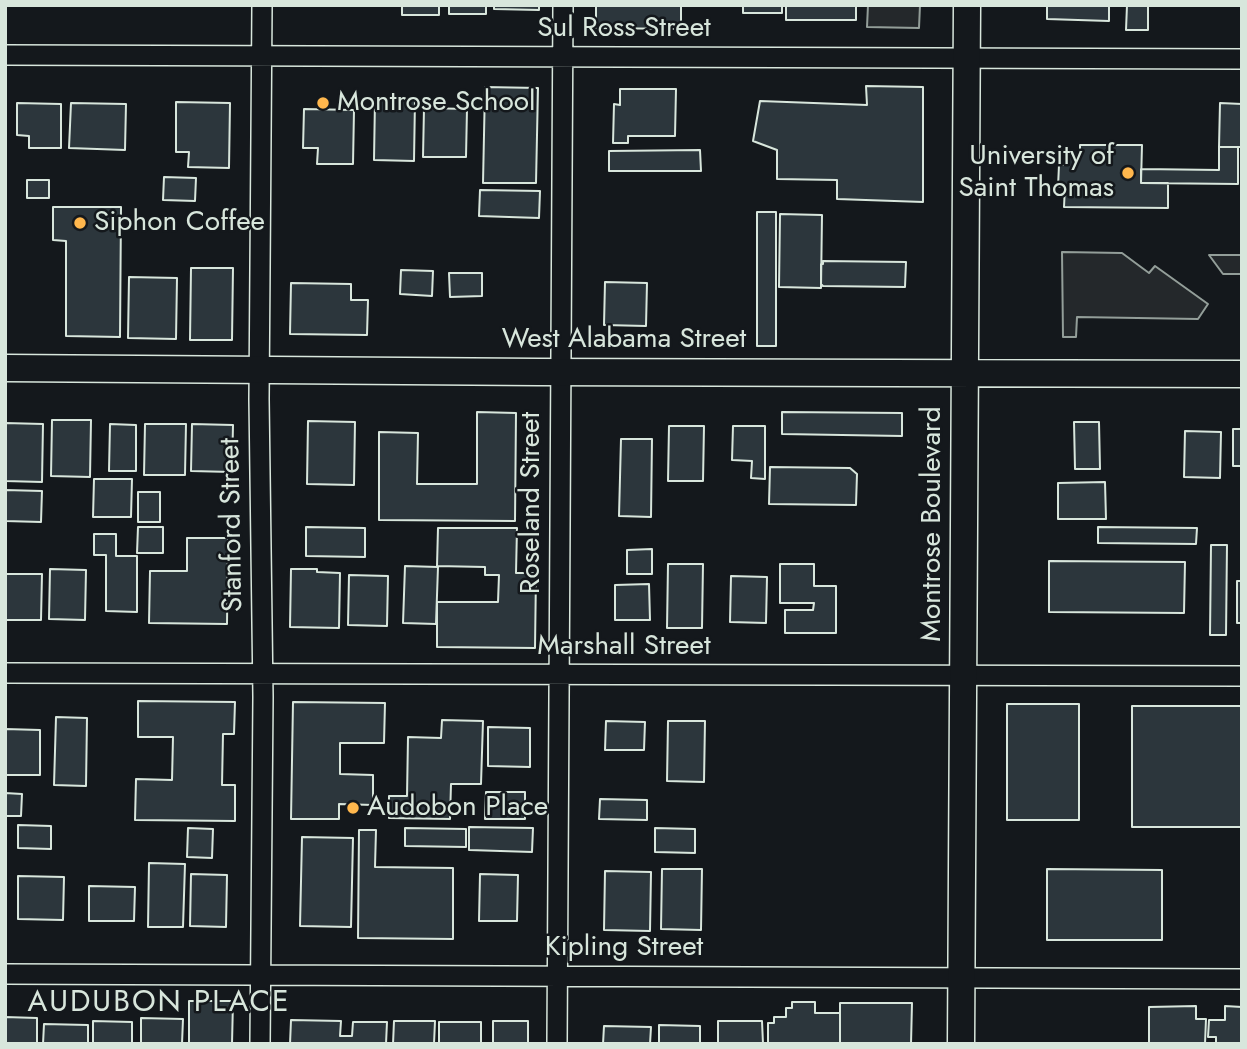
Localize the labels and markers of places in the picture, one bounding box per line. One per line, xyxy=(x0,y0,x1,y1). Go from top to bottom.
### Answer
place label: Montrose School xyxy=(337,86,535,120)
marker: Montrose School xyxy=(315,95,331,111)
place label: University of Saint Thomas xyxy=(958,140,1114,206)
marker: University of Saint Thomas xyxy=(1120,165,1136,181)
place label: Siphon Coffee xyxy=(94,206,265,240)
marker: Siphon Coffee xyxy=(72,215,88,231)
place label: Audobon Place xyxy=(367,791,548,825)
marker: Audobon Place xyxy=(345,800,361,816)

